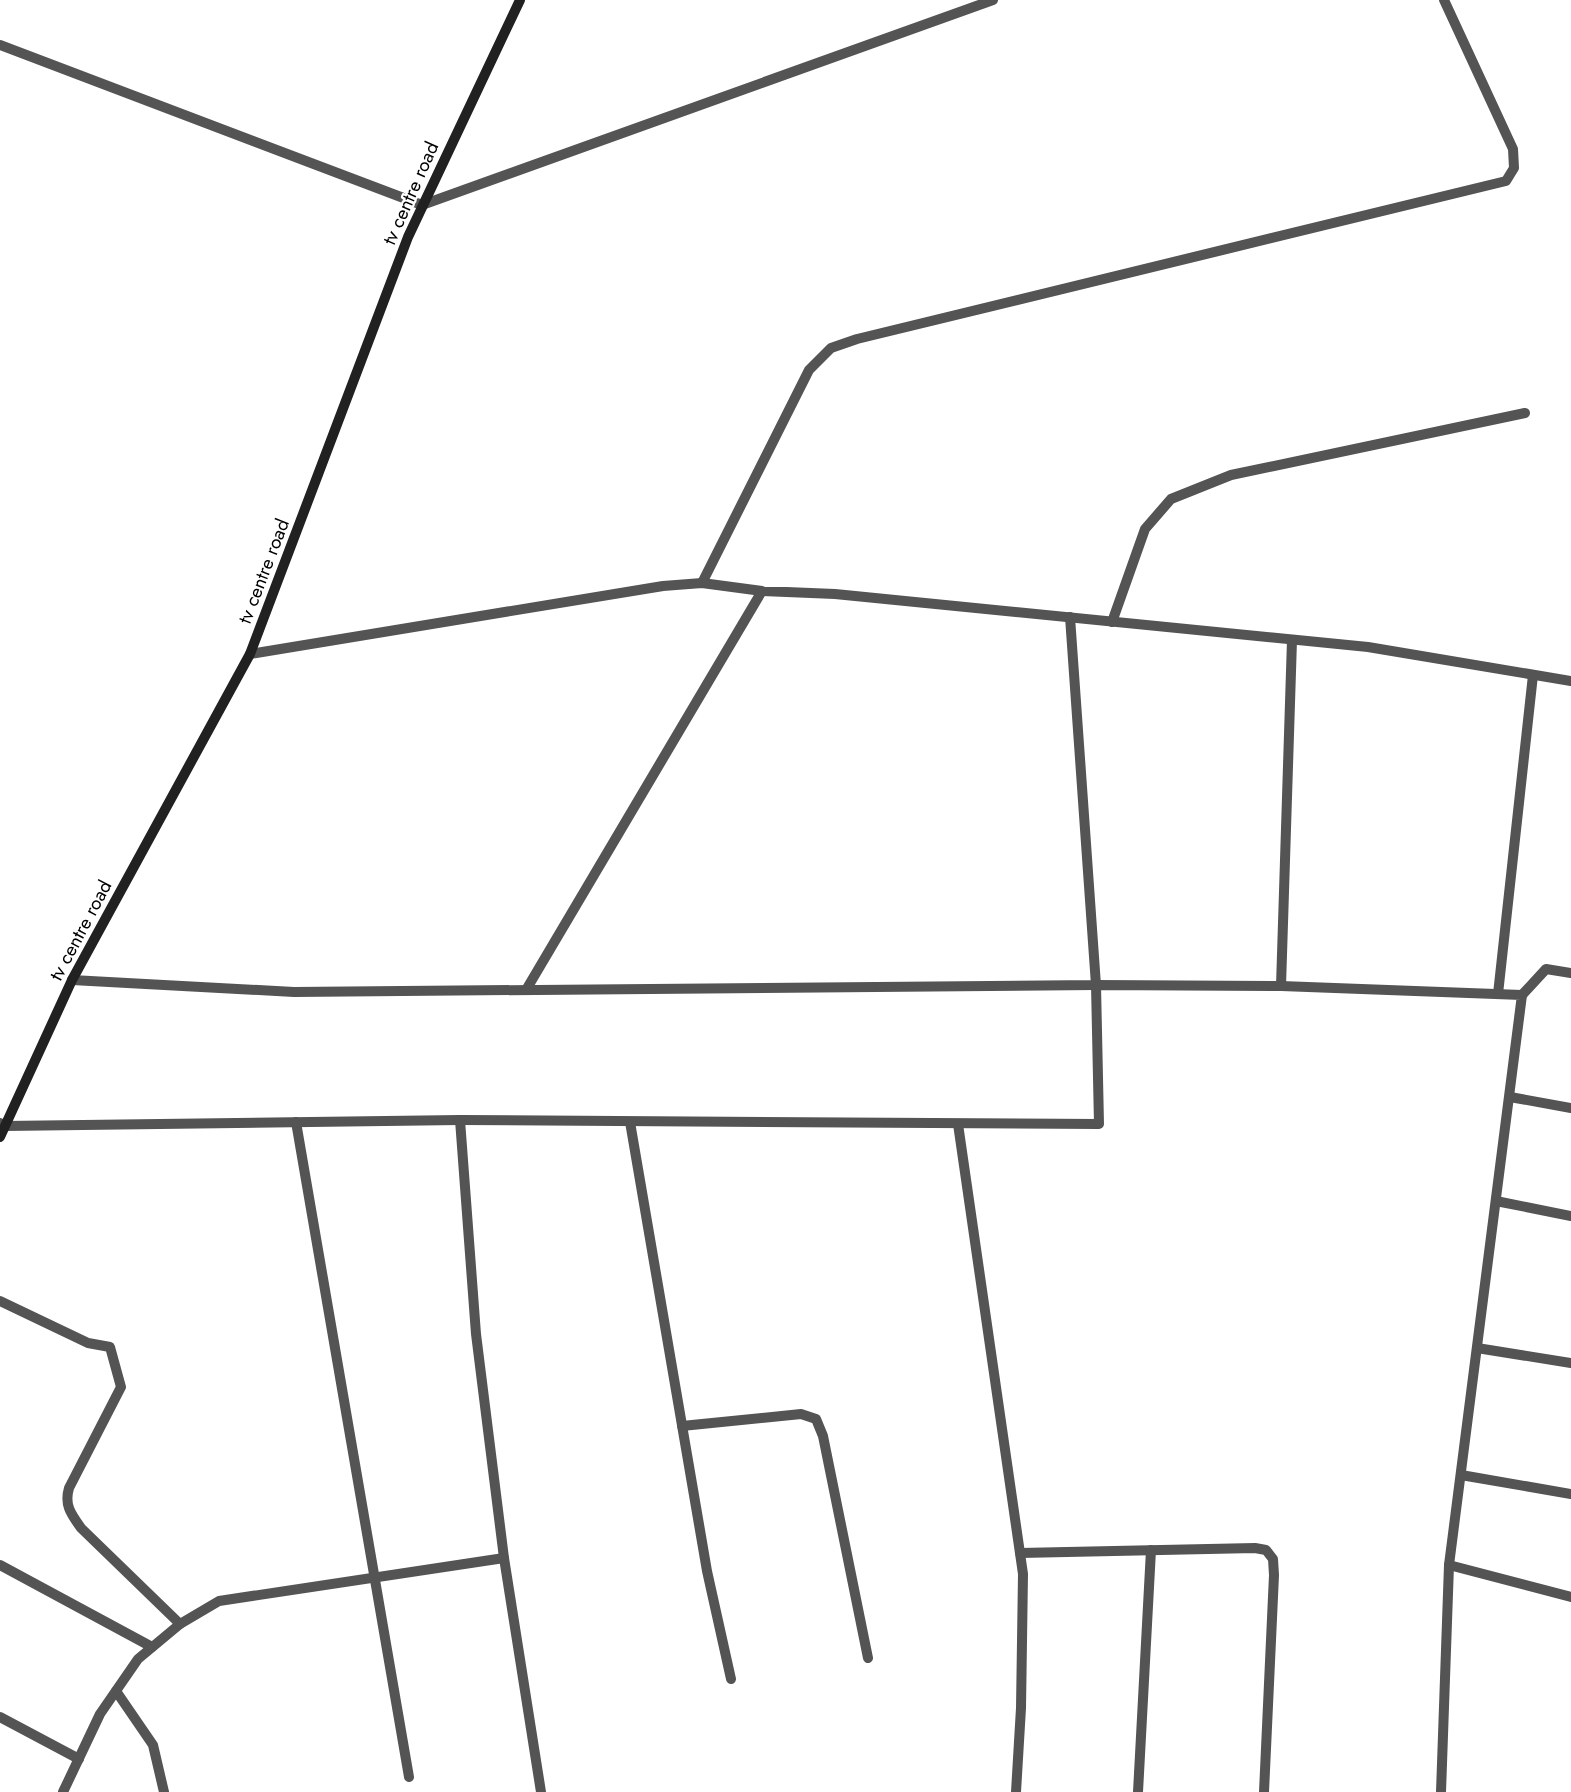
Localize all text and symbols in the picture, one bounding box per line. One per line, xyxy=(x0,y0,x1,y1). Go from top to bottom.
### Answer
street label: tv centre road xyxy=(376,137,445,249)
street label: tv centre road xyxy=(231,515,296,628)
street label: tv centre road xyxy=(43,875,118,985)

